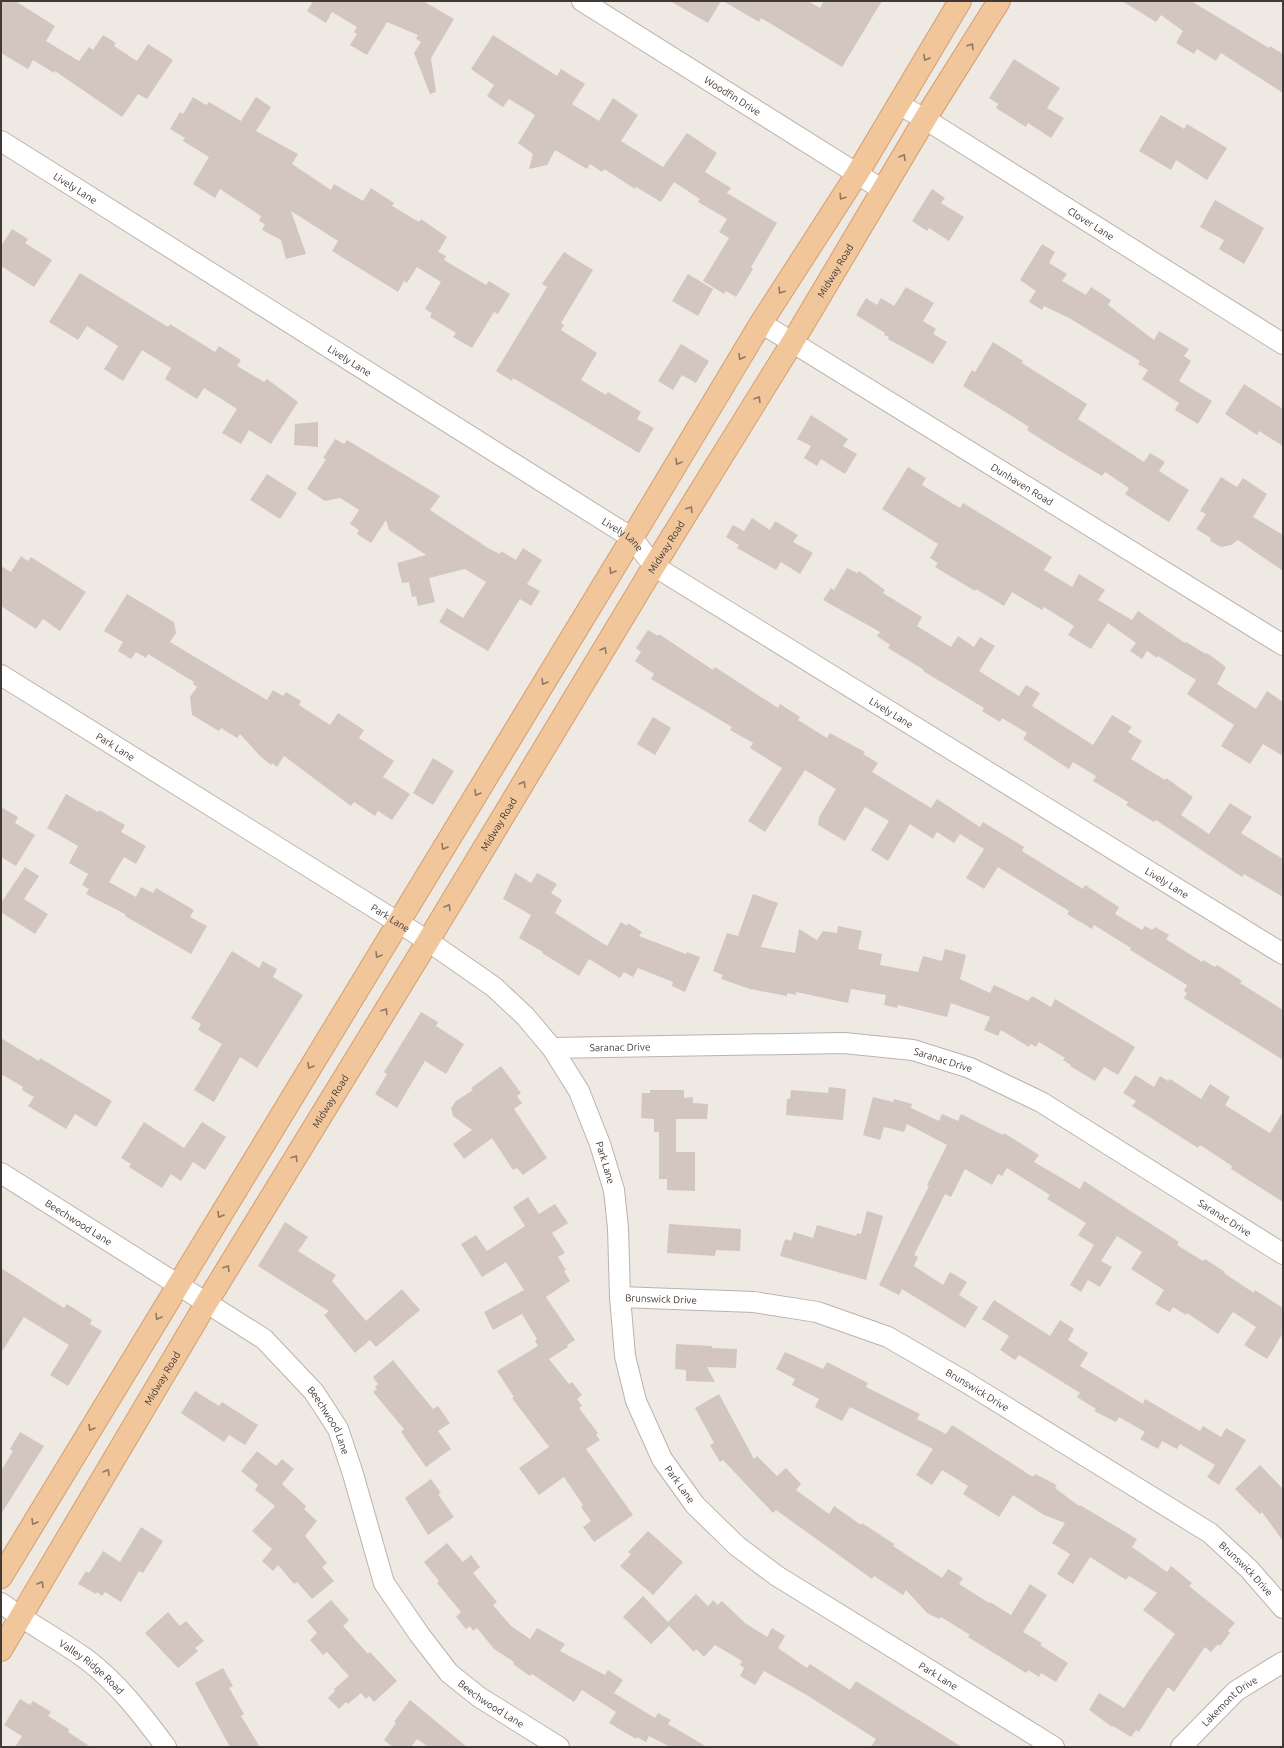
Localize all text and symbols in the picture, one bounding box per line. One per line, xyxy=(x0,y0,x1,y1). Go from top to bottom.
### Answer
one-way arrow xyxy=(966,43,973,50)
one-way arrow xyxy=(923,54,930,61)
street label: Woodfin Drive xyxy=(702,74,763,118)
one-way arrow xyxy=(898,154,905,161)
street label: Lively Lane xyxy=(51,171,99,206)
one-way arrow xyxy=(839,193,847,200)
street label: Clover Lane xyxy=(1066,205,1116,242)
street label: Midway Road xyxy=(815,242,856,299)
one-way arrow xyxy=(779,287,786,294)
street label: Lively Lane xyxy=(326,343,373,379)
one-way arrow xyxy=(738,353,745,360)
one-way arrow xyxy=(753,396,760,403)
one-way arrow xyxy=(675,458,682,465)
street label: Dunhaven Road xyxy=(989,461,1055,508)
one-way arrow xyxy=(685,506,692,513)
street label: Lively Lane xyxy=(600,516,645,554)
street label: Midway Road xyxy=(646,519,687,576)
one-way arrow xyxy=(609,567,617,574)
one-way arrow xyxy=(599,647,606,654)
one-way arrow xyxy=(542,678,549,685)
street label: Lively Lane xyxy=(867,695,915,730)
street label: Park Lane xyxy=(94,731,137,763)
one-way arrow xyxy=(518,781,525,788)
one-way arrow xyxy=(474,789,481,796)
street label: Midway Road xyxy=(479,796,519,853)
one-way arrow xyxy=(441,843,448,850)
street label: Lively Lane xyxy=(1143,865,1191,901)
street label: Park Lane xyxy=(369,902,412,934)
one-way arrow xyxy=(444,904,451,911)
one-way arrow xyxy=(375,951,382,958)
one-way arrow xyxy=(381,1008,388,1015)
street label: Saranac Drive xyxy=(590,1041,650,1053)
street label: Saranac Drive xyxy=(912,1046,974,1074)
one-way arrow xyxy=(308,1062,315,1069)
street label: Midway Road xyxy=(310,1073,351,1130)
street label: Park Lane xyxy=(594,1140,617,1185)
one-way arrow xyxy=(290,1155,298,1162)
street label: Beechwood Lane xyxy=(43,1197,114,1248)
street label: Saranac Drive xyxy=(1196,1197,1253,1239)
one-way arrow xyxy=(217,1211,225,1218)
one-way arrow xyxy=(222,1265,230,1272)
street label: Brunswick Drive xyxy=(625,1292,697,1306)
one-way arrow xyxy=(155,1313,163,1320)
street label: Midway Road xyxy=(142,1350,183,1407)
street label: Brunswick Drive xyxy=(944,1367,1011,1413)
street label: Beechwood Lane xyxy=(305,1384,351,1456)
one-way arrow xyxy=(88,1424,95,1431)
street label: Park Lane xyxy=(662,1463,697,1505)
one-way arrow xyxy=(102,1469,109,1476)
one-way arrow xyxy=(32,1518,39,1525)
street label: Brunswick Drive xyxy=(1217,1539,1275,1598)
one-way arrow xyxy=(36,1581,43,1588)
street label: Valley Ridge Road xyxy=(57,1638,126,1697)
street label: Park Lane xyxy=(917,1660,960,1692)
street label: Lakemont Drive xyxy=(1200,1674,1260,1729)
street label: Beechwood Lane xyxy=(456,1678,526,1730)

